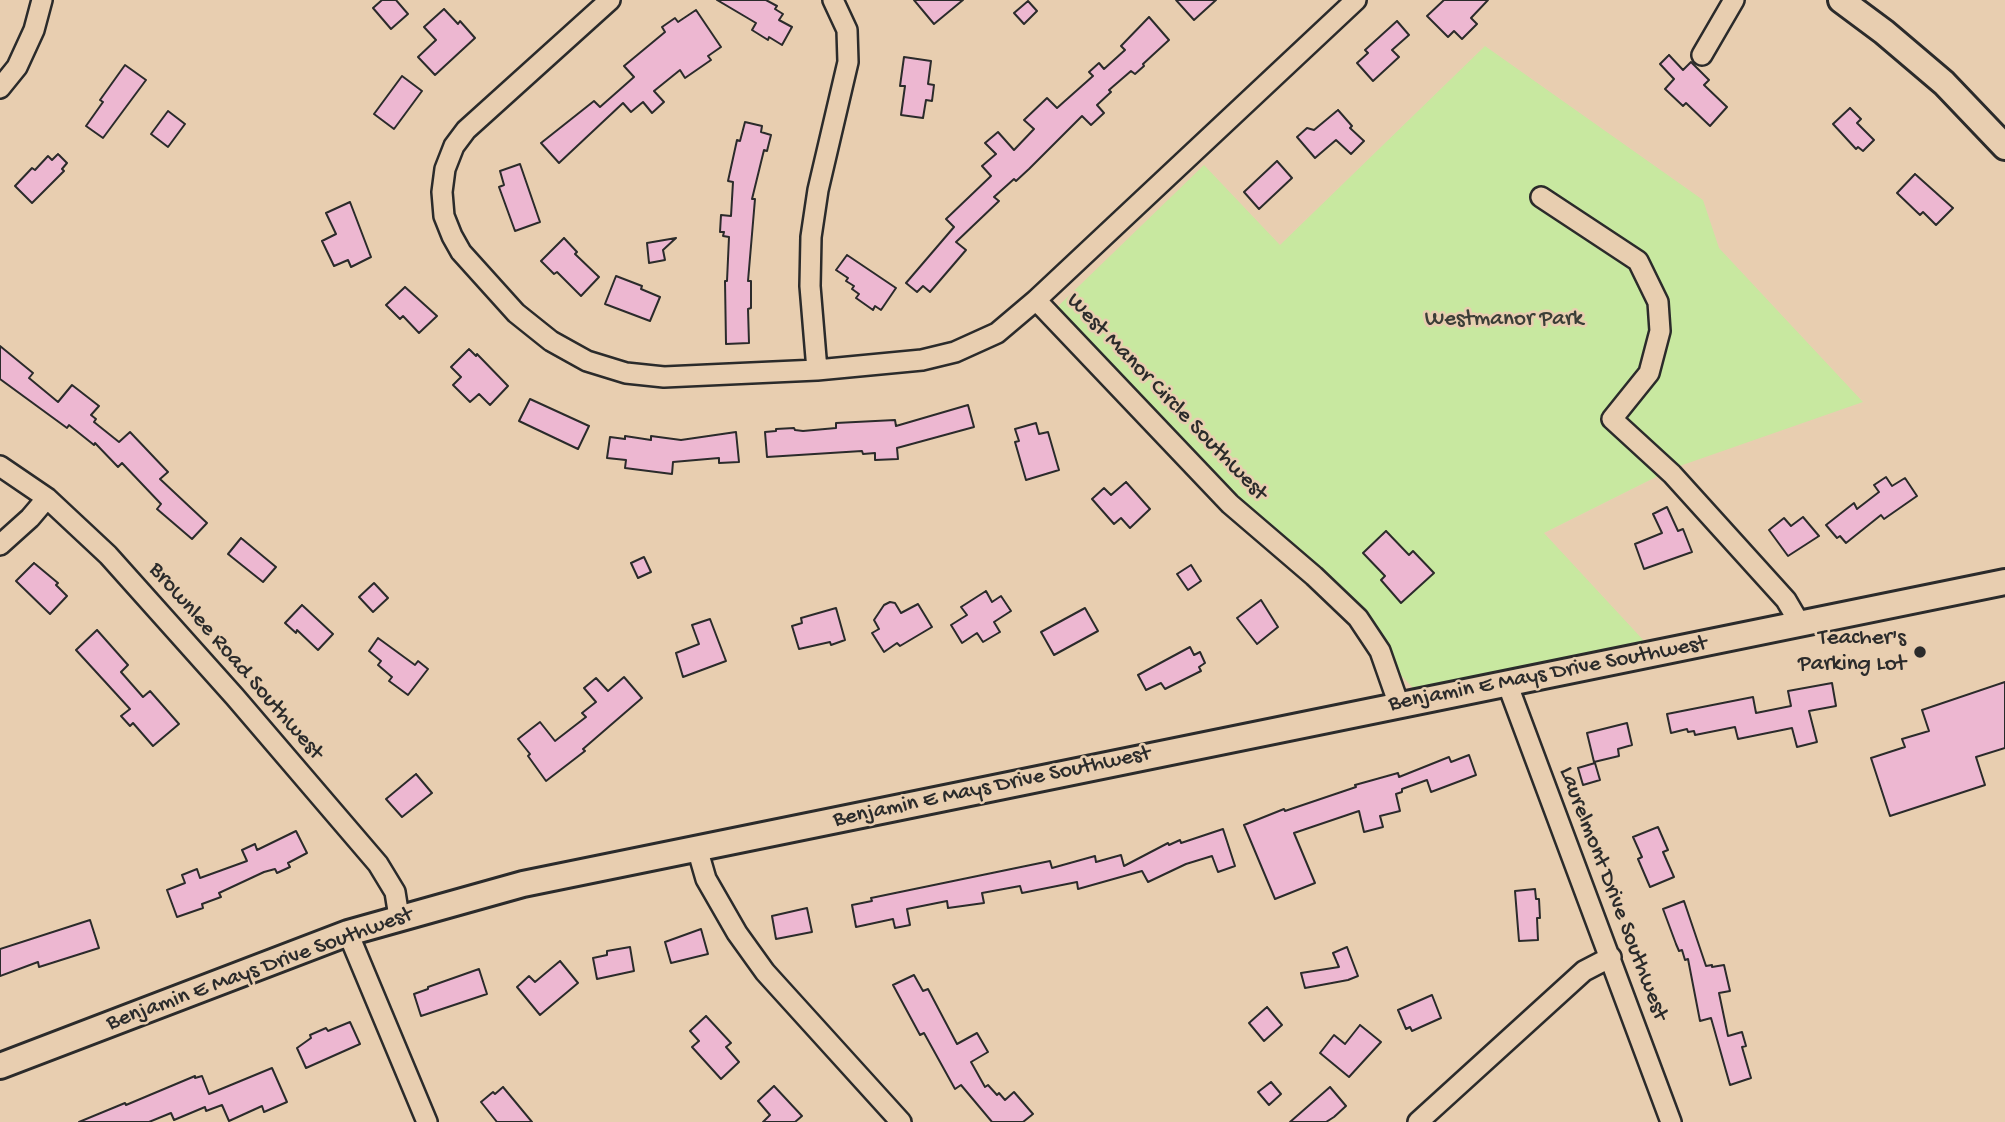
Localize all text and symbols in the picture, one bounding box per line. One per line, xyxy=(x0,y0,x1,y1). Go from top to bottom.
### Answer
street label: West Manor Circle Southwest xyxy=(1059,288,1273,508)
park label: Westmanor Park xyxy=(1425,306,1583,334)
street label: Brownlee Road Southwest xyxy=(142,557,328,767)
place label: Teacher's Parking Lot xyxy=(1798,625,1906,679)
street label: Benjamin E Mays Drive Southwest xyxy=(1386,631,1710,719)
marker: Teacher's Parking Lot xyxy=(1912,644,1928,660)
street label: Benjamin E Mays Drive Southwest xyxy=(831,741,1153,835)
street label: Laurelmont Drive Southwest xyxy=(1551,763,1673,1025)
street label: Benjamin E Mays Drive Southwest xyxy=(103,902,417,1038)

